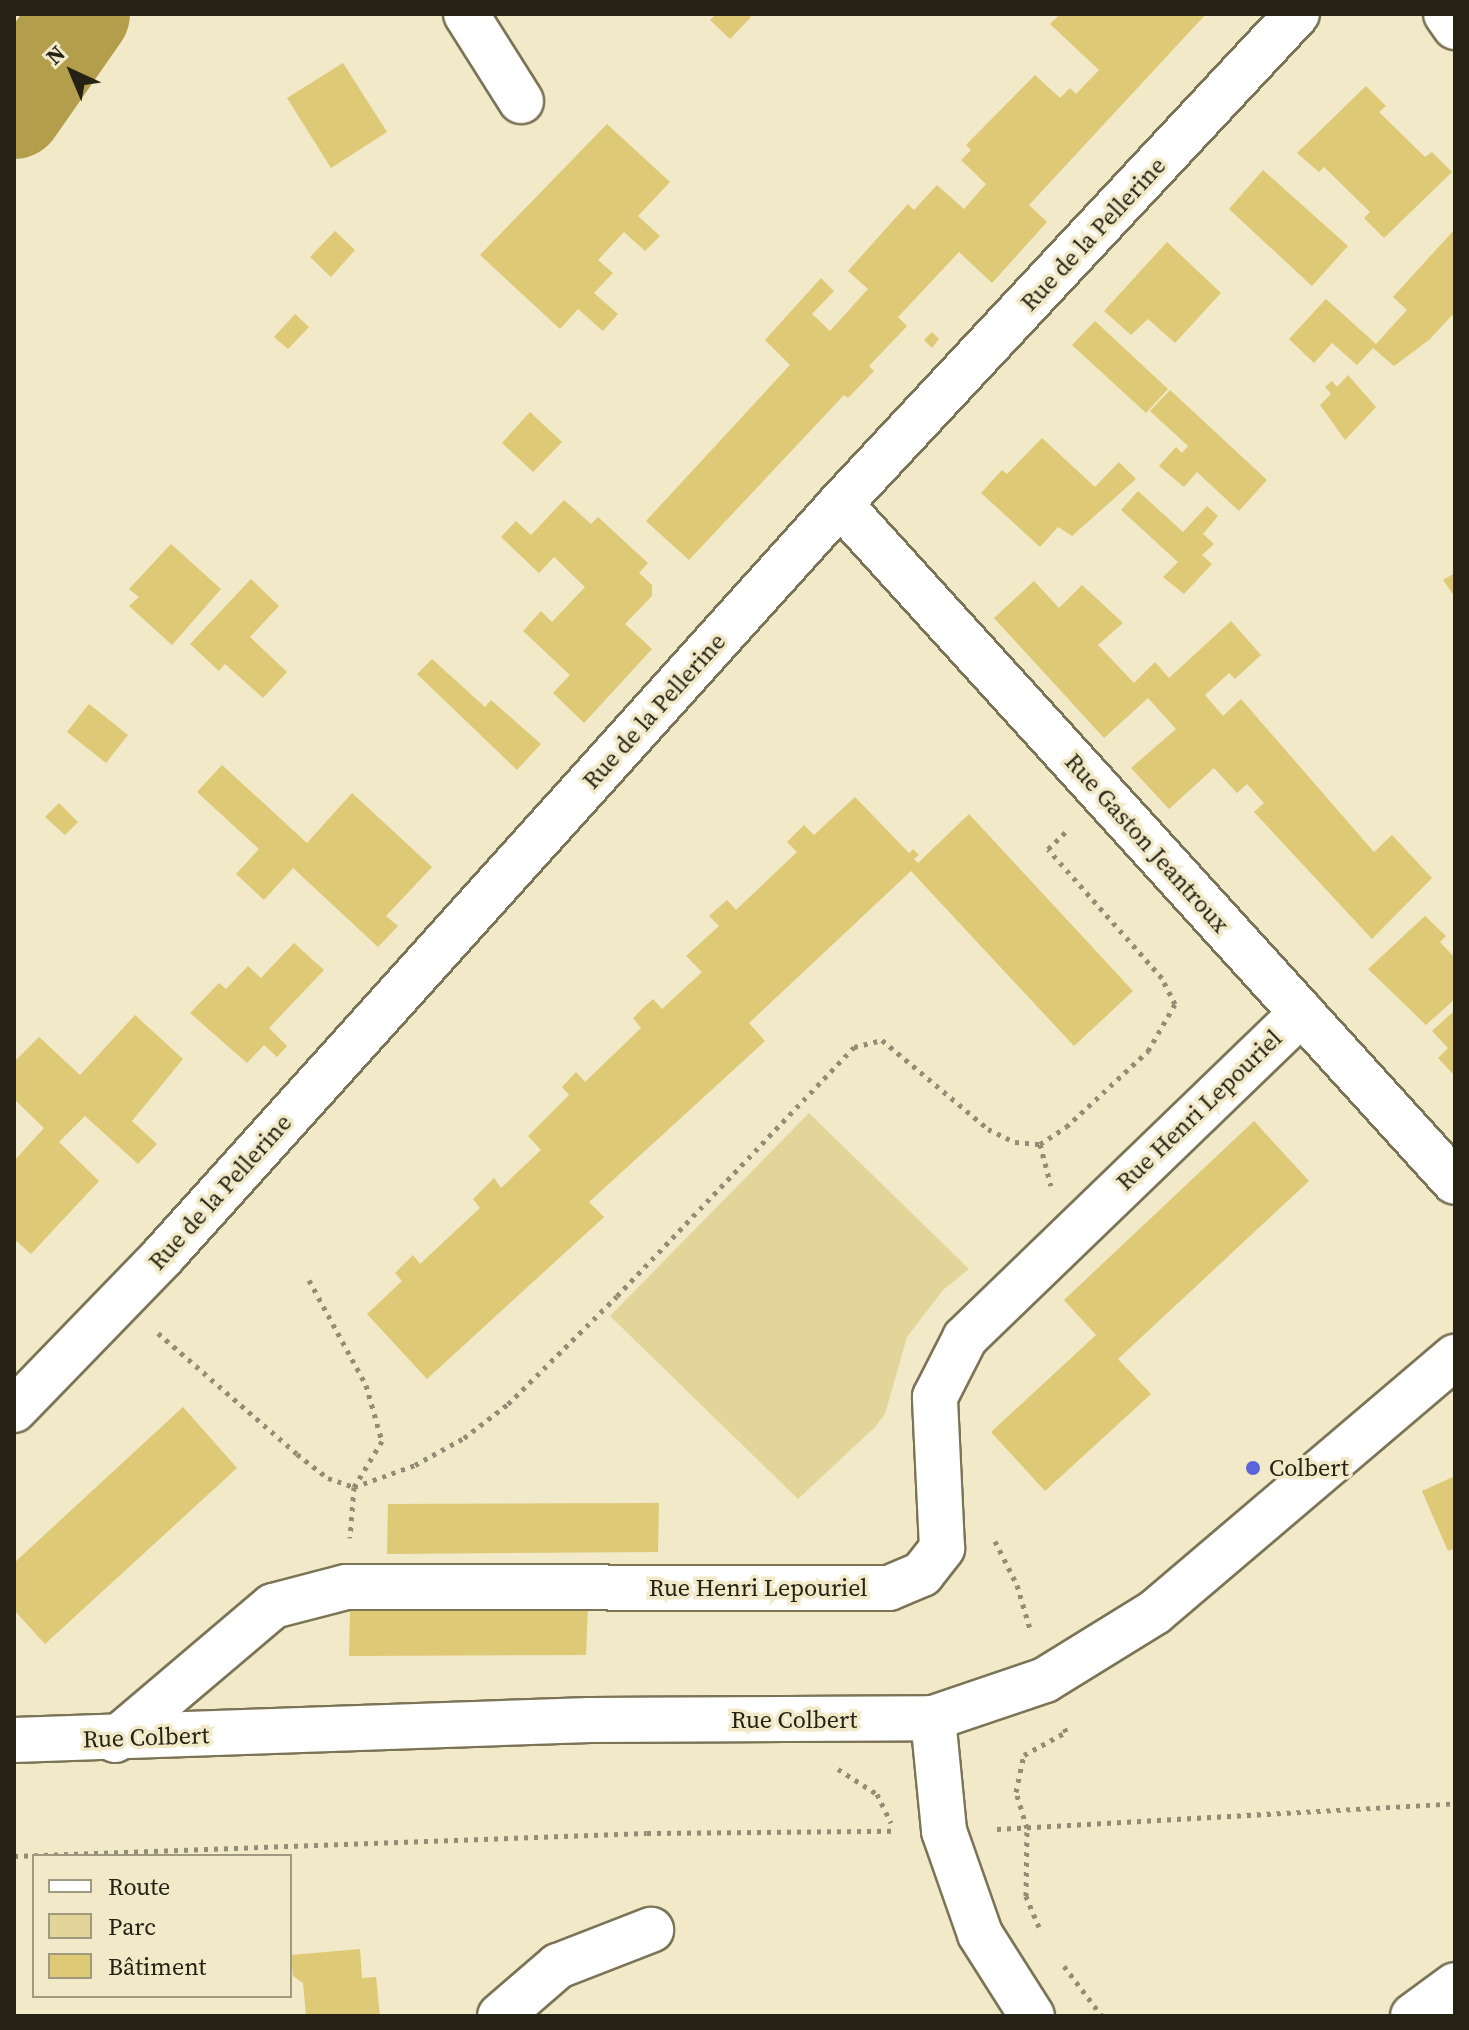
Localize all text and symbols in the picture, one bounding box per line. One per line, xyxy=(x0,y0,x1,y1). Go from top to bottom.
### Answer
north arrow xyxy=(32,32,112,112)
text: N xyxy=(39,38,72,71)
street label: Rue de la Pellerine xyxy=(1014,151,1172,317)
street label: Rue de la Pellerine xyxy=(577,627,731,795)
street label: Rue Gaston Jeantroux xyxy=(1059,747,1235,939)
street label: Rue Henri Lepouriel xyxy=(1110,1024,1288,1196)
street label: Rue de la Pellerine xyxy=(143,1108,297,1276)
place label: Colbert xyxy=(1269,1454,1349,1482)
marker: Colbert xyxy=(1244,1459,1262,1477)
street label: Rue Henri Lepouriel xyxy=(649,1574,867,1602)
street label: Rue Colbert xyxy=(731,1706,857,1734)
street label: Rue Colbert xyxy=(82,1720,210,1754)
legend xyxy=(32,1854,292,1998)
text: Route xyxy=(108,1870,170,1903)
text: Parc xyxy=(108,1910,156,1943)
text: Bâtiment xyxy=(108,1950,206,1983)

